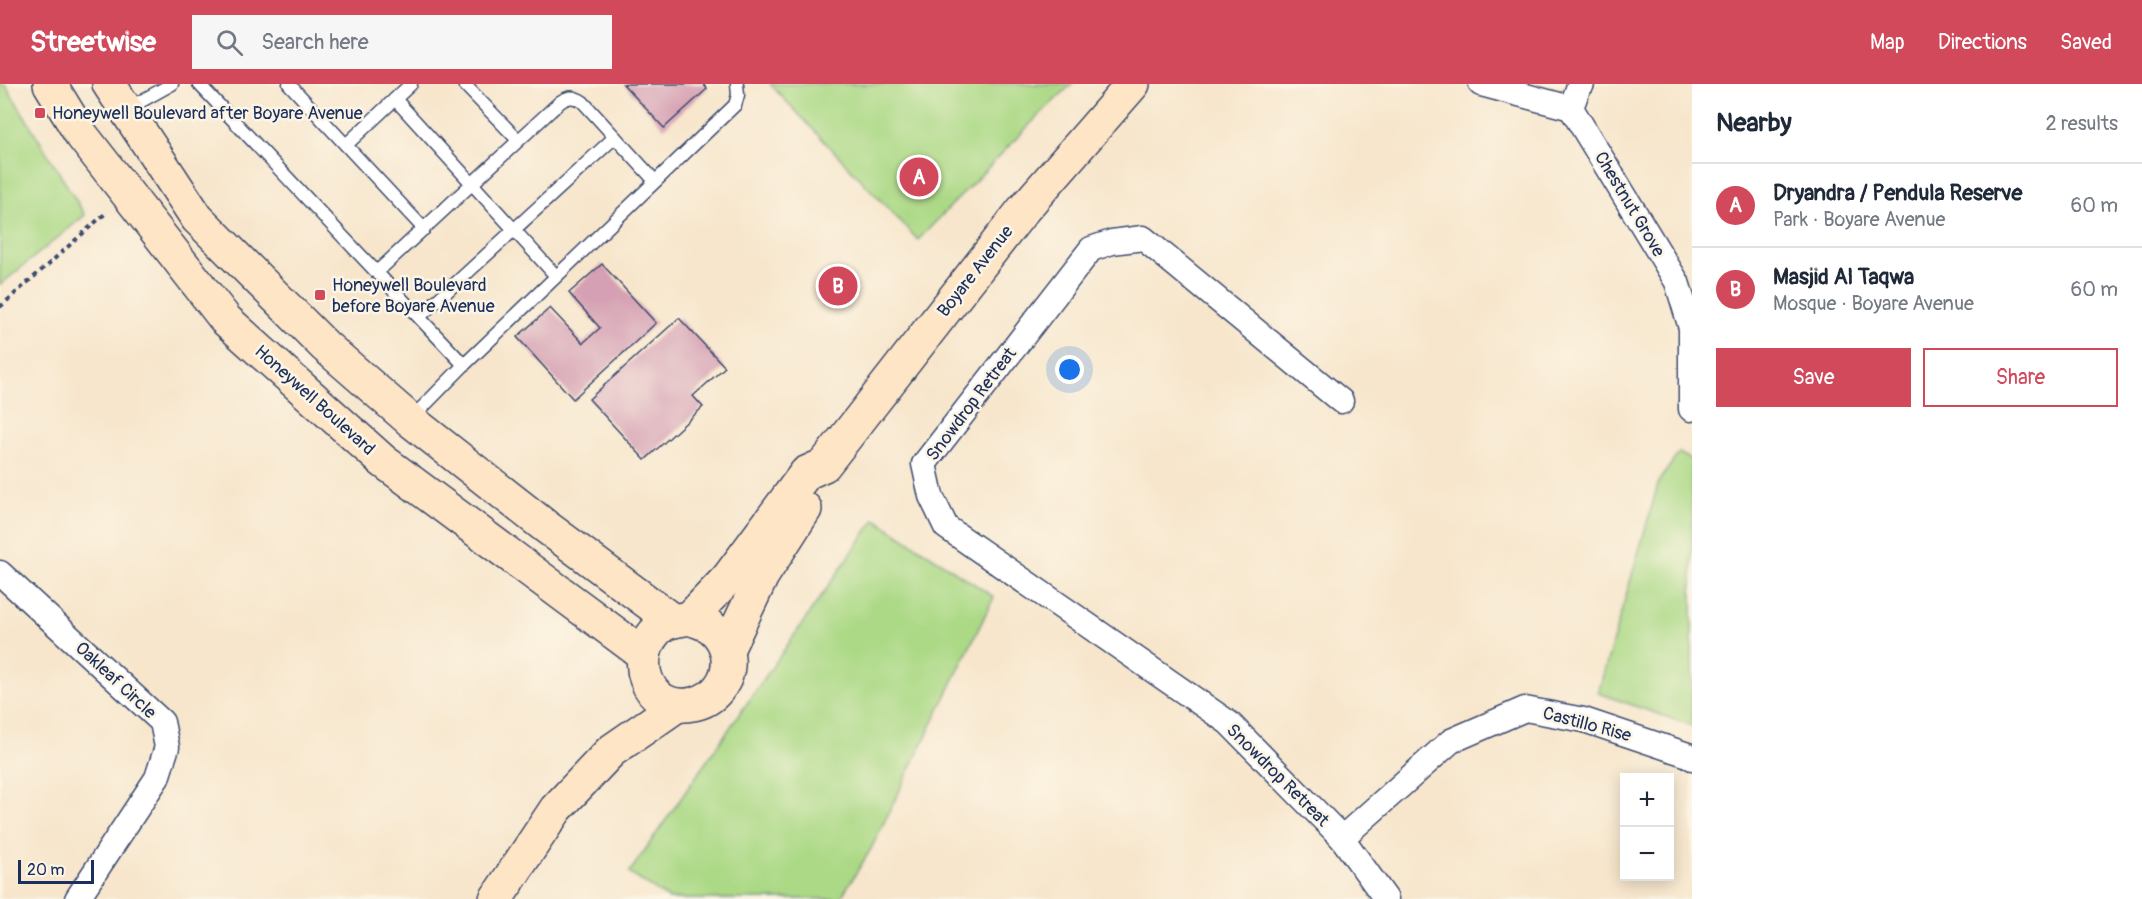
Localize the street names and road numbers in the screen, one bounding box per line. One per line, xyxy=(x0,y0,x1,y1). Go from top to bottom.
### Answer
street label: Chestnut Grove xyxy=(1589,147,1670,261)
street label: Boyare Avenue xyxy=(932,221,1018,322)
street label: Honeywell Boulevard xyxy=(250,340,380,461)
street label: Snowdrop Retreat xyxy=(921,342,1022,466)
street label: Oakleaf Circle xyxy=(70,637,161,724)
street label: Castillo Rise xyxy=(1540,702,1634,747)
street label: Snowdrop Retreat xyxy=(1221,719,1335,832)

